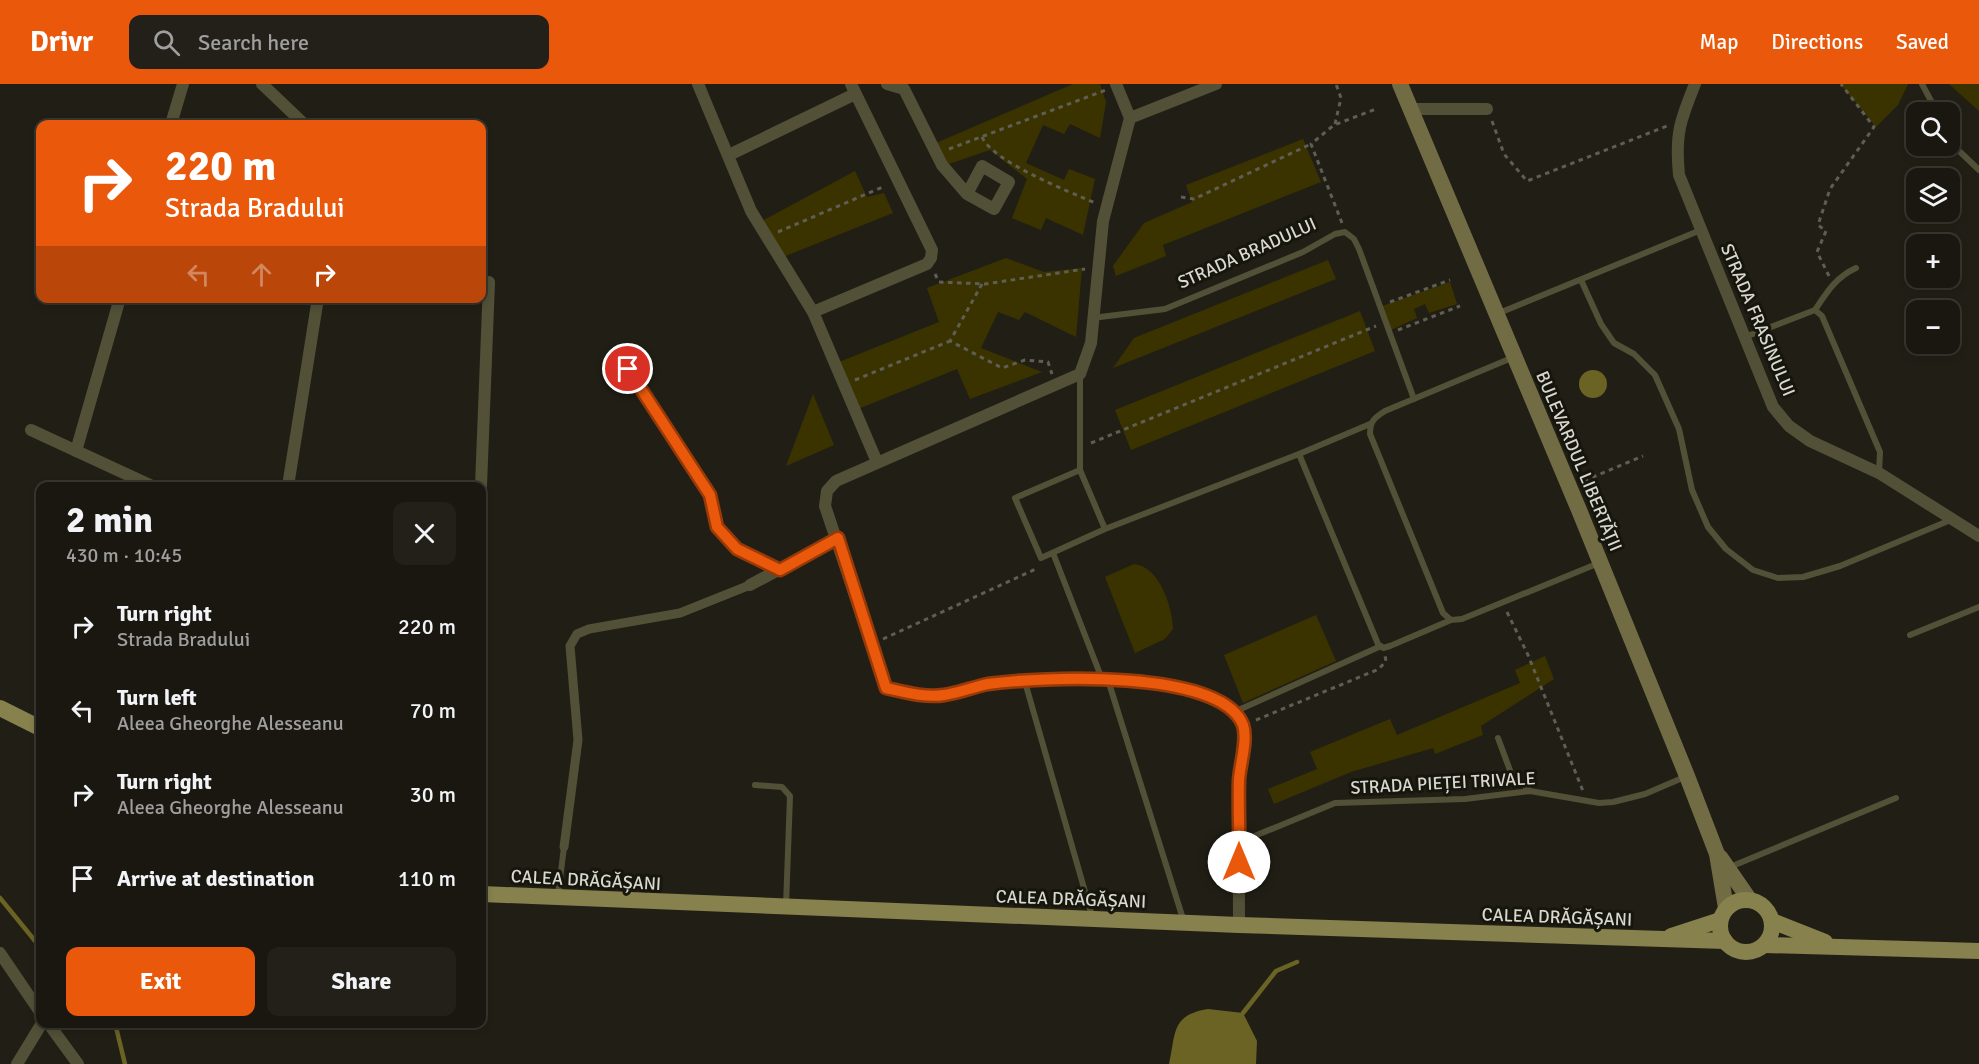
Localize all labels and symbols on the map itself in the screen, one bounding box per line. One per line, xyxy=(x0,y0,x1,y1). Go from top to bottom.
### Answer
street label: STRADA BRADULUI xyxy=(1174,213,1320,293)
street label: STRADA FRASINULUI xyxy=(1716,240,1800,400)
pin xyxy=(602,343,653,394)
street label: BULEVARDUL LIBERTĂȚII xyxy=(1531,368,1627,554)
street label: STRADA PIEȚEI TRIVALE xyxy=(1350,767,1536,799)
position arrow xyxy=(1207,830,1271,894)
street label: CALEA DRĂGĂȘANI xyxy=(510,865,662,895)
street label: CALEA DRĂGĂȘANI xyxy=(995,885,1147,913)
street label: CALEA DRĂGĂȘANI xyxy=(1481,903,1633,931)

